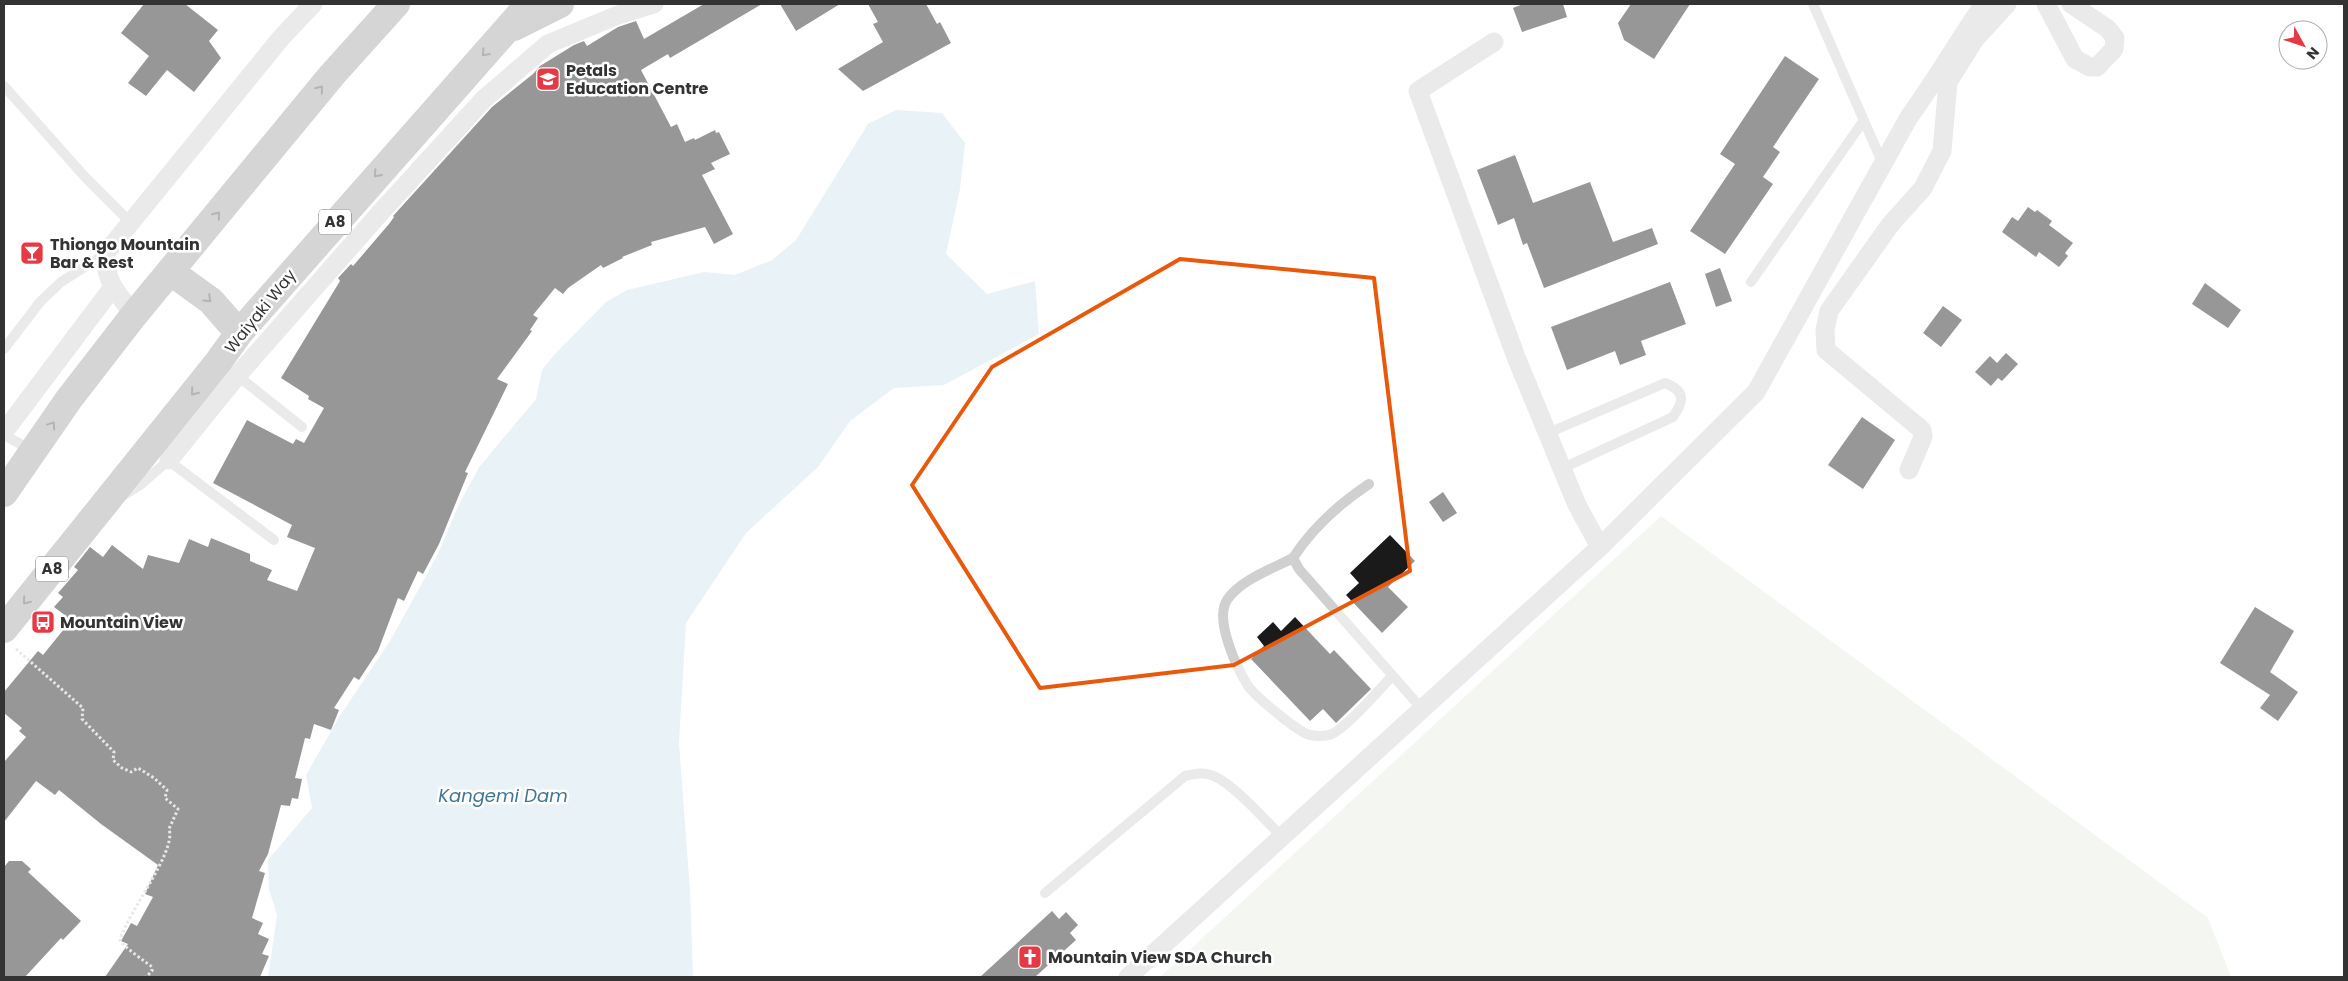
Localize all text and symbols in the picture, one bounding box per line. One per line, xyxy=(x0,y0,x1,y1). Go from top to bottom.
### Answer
north arrow xyxy=(2278,20,2328,70)
text: N xyxy=(2302,43,2324,64)
one-way arrow xyxy=(482,48,491,57)
place label: Petals Education Centre xyxy=(566,59,709,100)
school or university icon: Petals Education Centre xyxy=(535,66,561,92)
one-way arrow xyxy=(315,86,323,95)
one-way arrow xyxy=(374,169,383,178)
road number: A8 xyxy=(319,210,351,234)
one-way arrow xyxy=(212,212,220,221)
place label: Thiongo Mountain Bar & Rest xyxy=(50,233,200,274)
bar icon: Thiongo Mountain Bar & Rest xyxy=(19,240,45,266)
street label: Waiyaki Way xyxy=(219,264,301,358)
one-way arrow xyxy=(203,293,212,302)
one-way arrow xyxy=(190,387,199,396)
one-way arrow xyxy=(46,421,55,431)
road number: A8 xyxy=(36,556,68,582)
one-way arrow xyxy=(24,595,32,604)
bus stop icon: Mountain View xyxy=(30,609,56,635)
place label: Mountain View xyxy=(60,611,183,634)
water label: Kangemi Dam xyxy=(438,783,568,808)
church icon: Mountain View SDA Church xyxy=(1017,944,1043,970)
place label: Mountain View SDA Church xyxy=(1048,946,1272,969)

